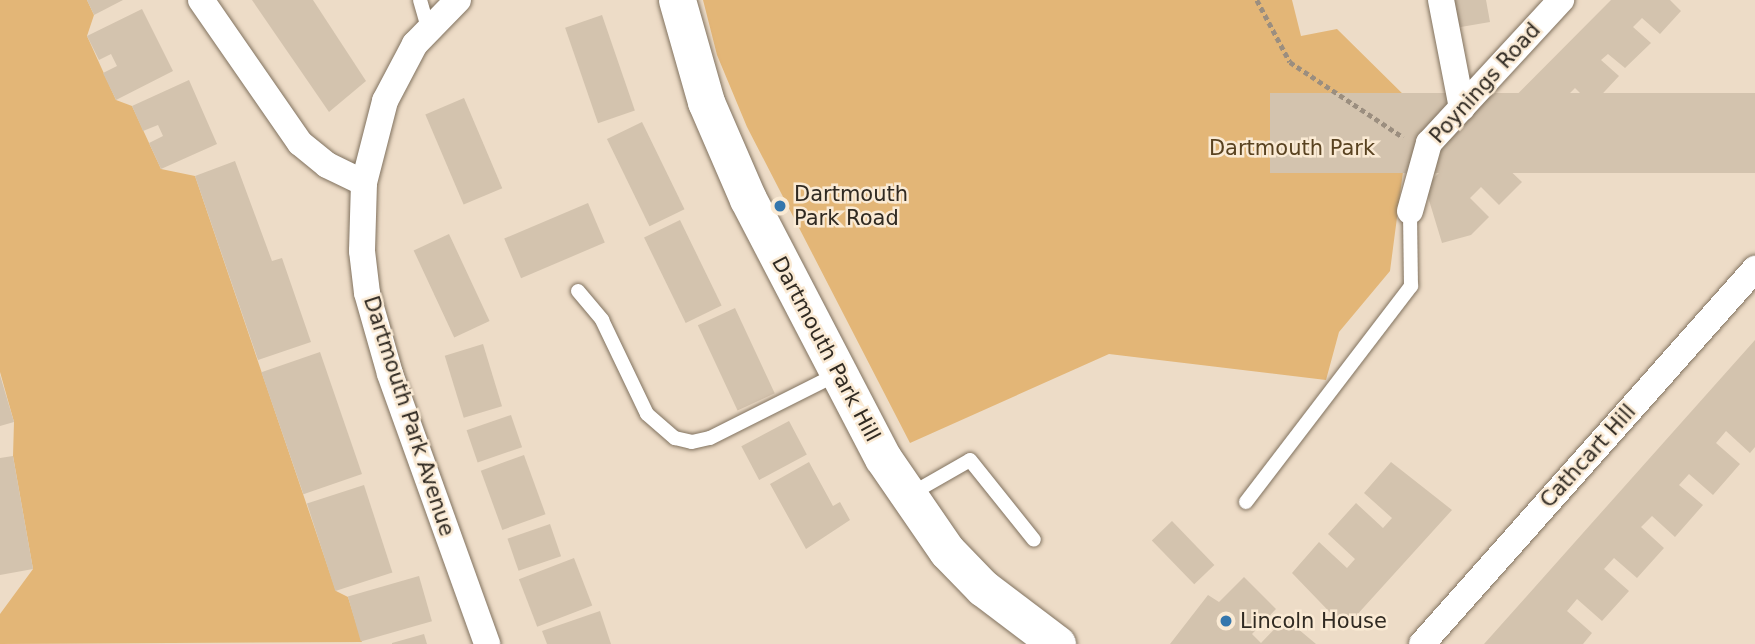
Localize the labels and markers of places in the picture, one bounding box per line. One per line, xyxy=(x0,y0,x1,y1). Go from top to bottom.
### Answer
place label: Dartmouth Park Road xyxy=(794,181,908,231)
marker: Dartmouth Park Road xyxy=(772,198,788,214)
place label: Lincoln House xyxy=(1240,608,1387,634)
marker: Lincoln House xyxy=(1218,613,1234,629)

